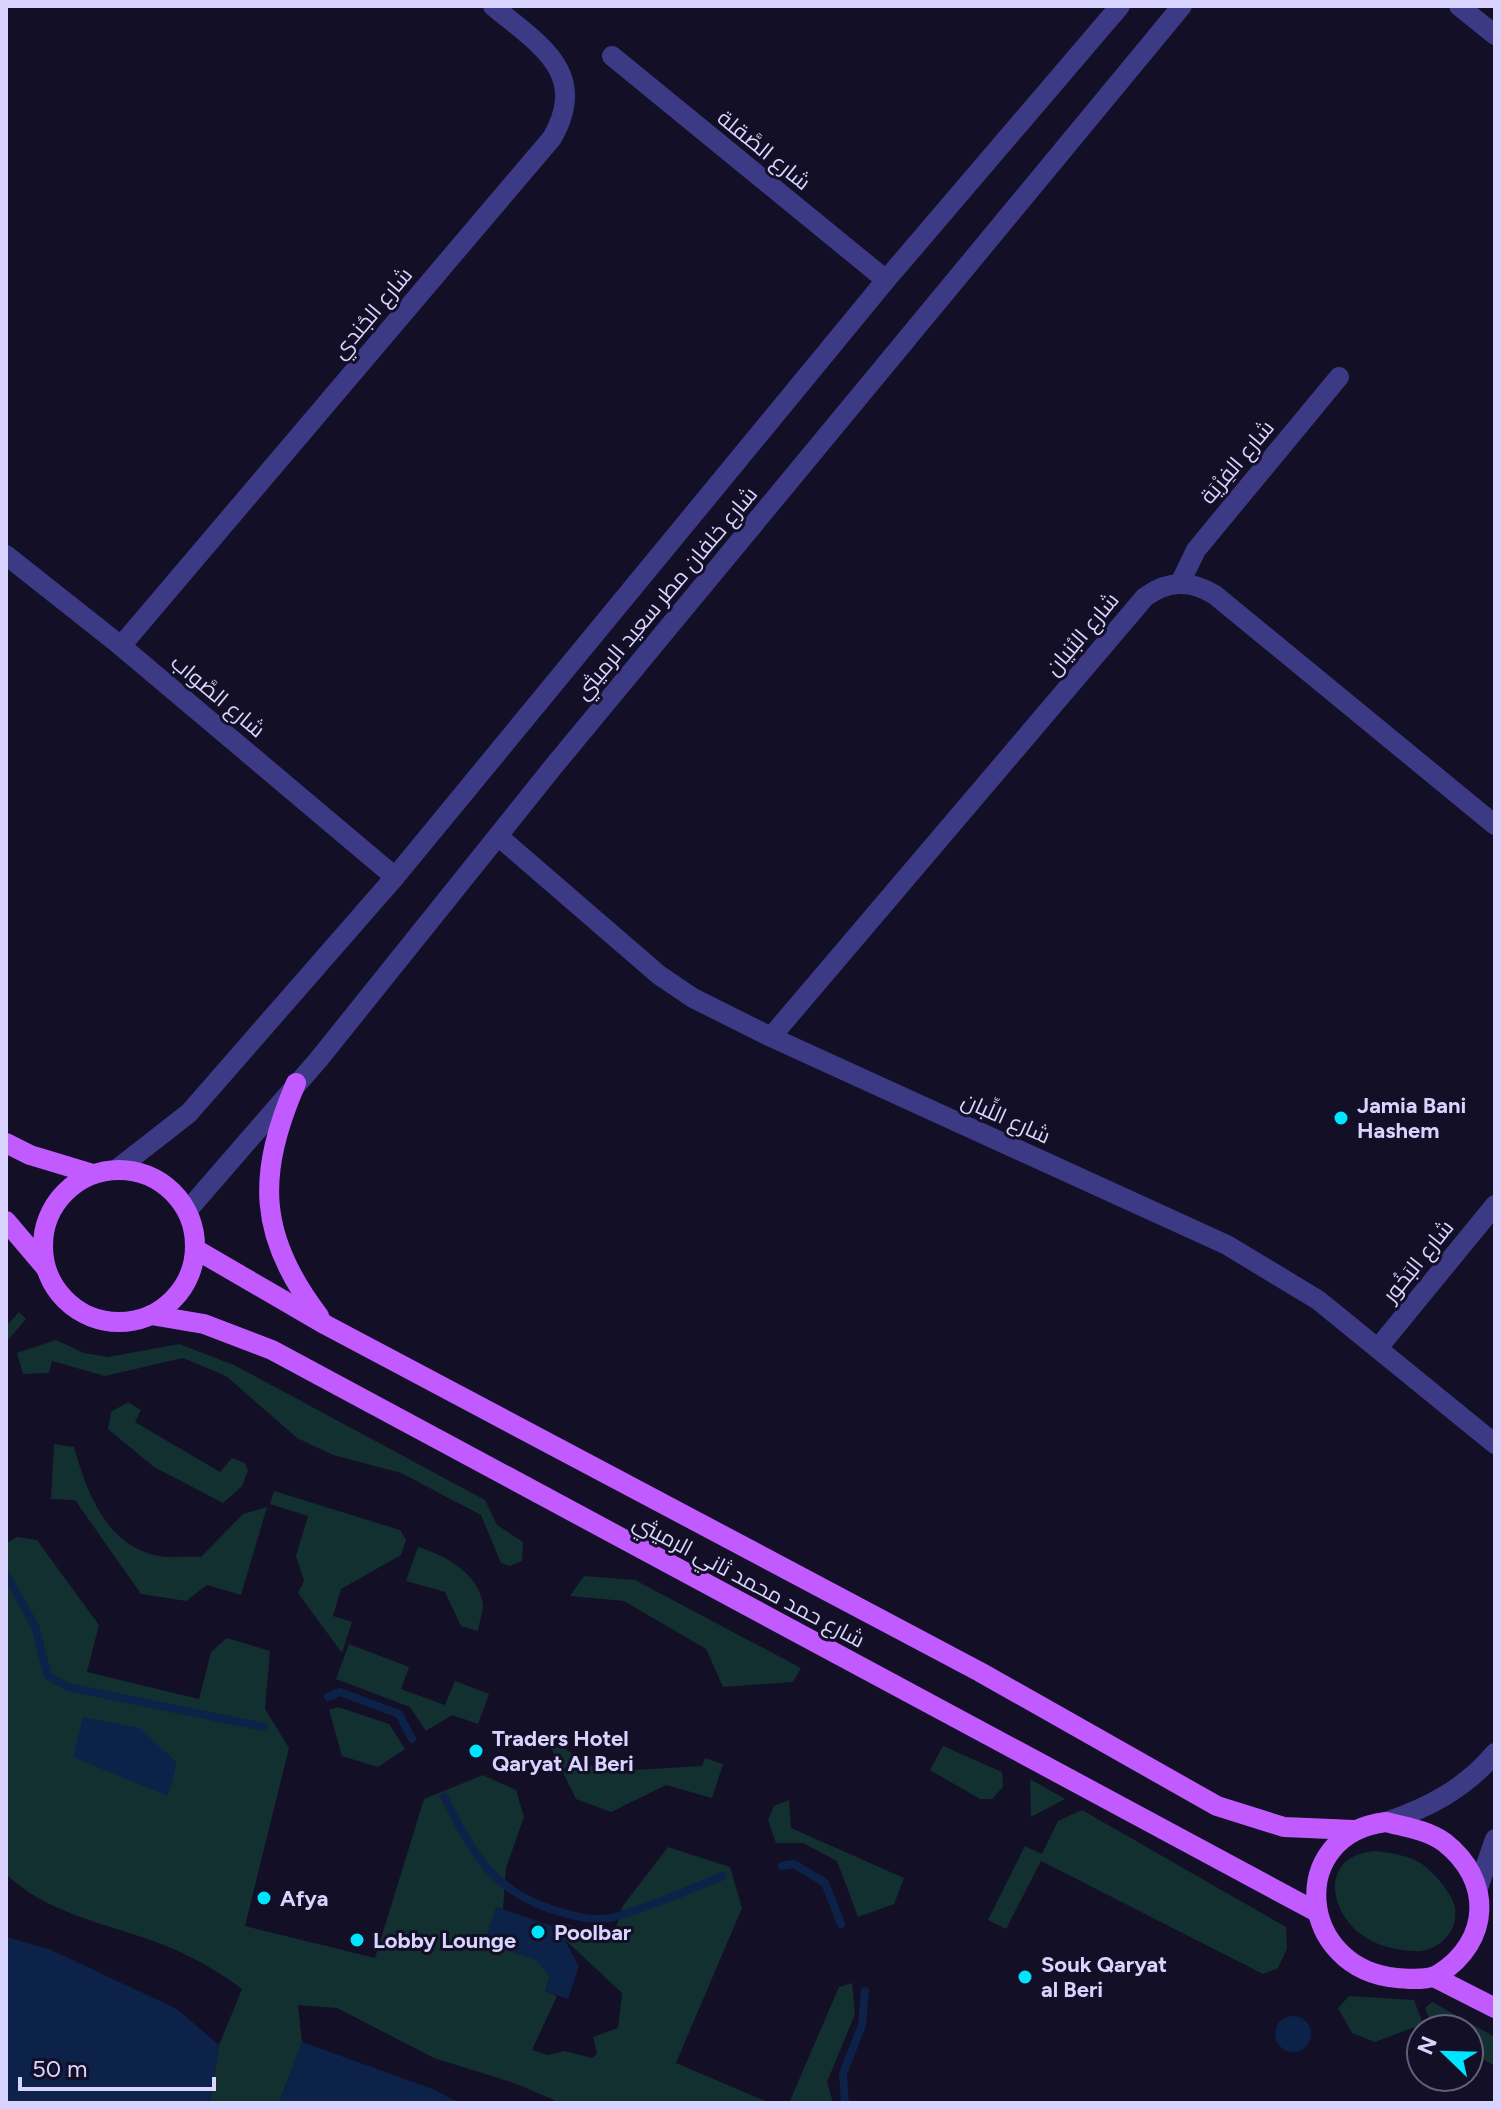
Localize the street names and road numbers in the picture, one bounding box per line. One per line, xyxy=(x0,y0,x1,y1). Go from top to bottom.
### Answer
street label: شارع الصَّقلة xyxy=(711,104,816,197)
street label: شارع الجُندي xyxy=(326,262,420,366)
street label: شارع الفِرْيَة xyxy=(1194,415,1281,510)
street label: شارع خلفان مطر سعيد الرميثي xyxy=(569,481,765,707)
street label: شارع البُنيان xyxy=(1039,587,1125,682)
street label: شارع الصَّواب xyxy=(165,649,271,744)
street label: شارع اللِّبان xyxy=(957,1084,1056,1150)
street label: شارع البَخُور xyxy=(1375,1214,1460,1310)
street label: شارع حمد محمد ثاني الرميثي xyxy=(627,1508,869,1656)

